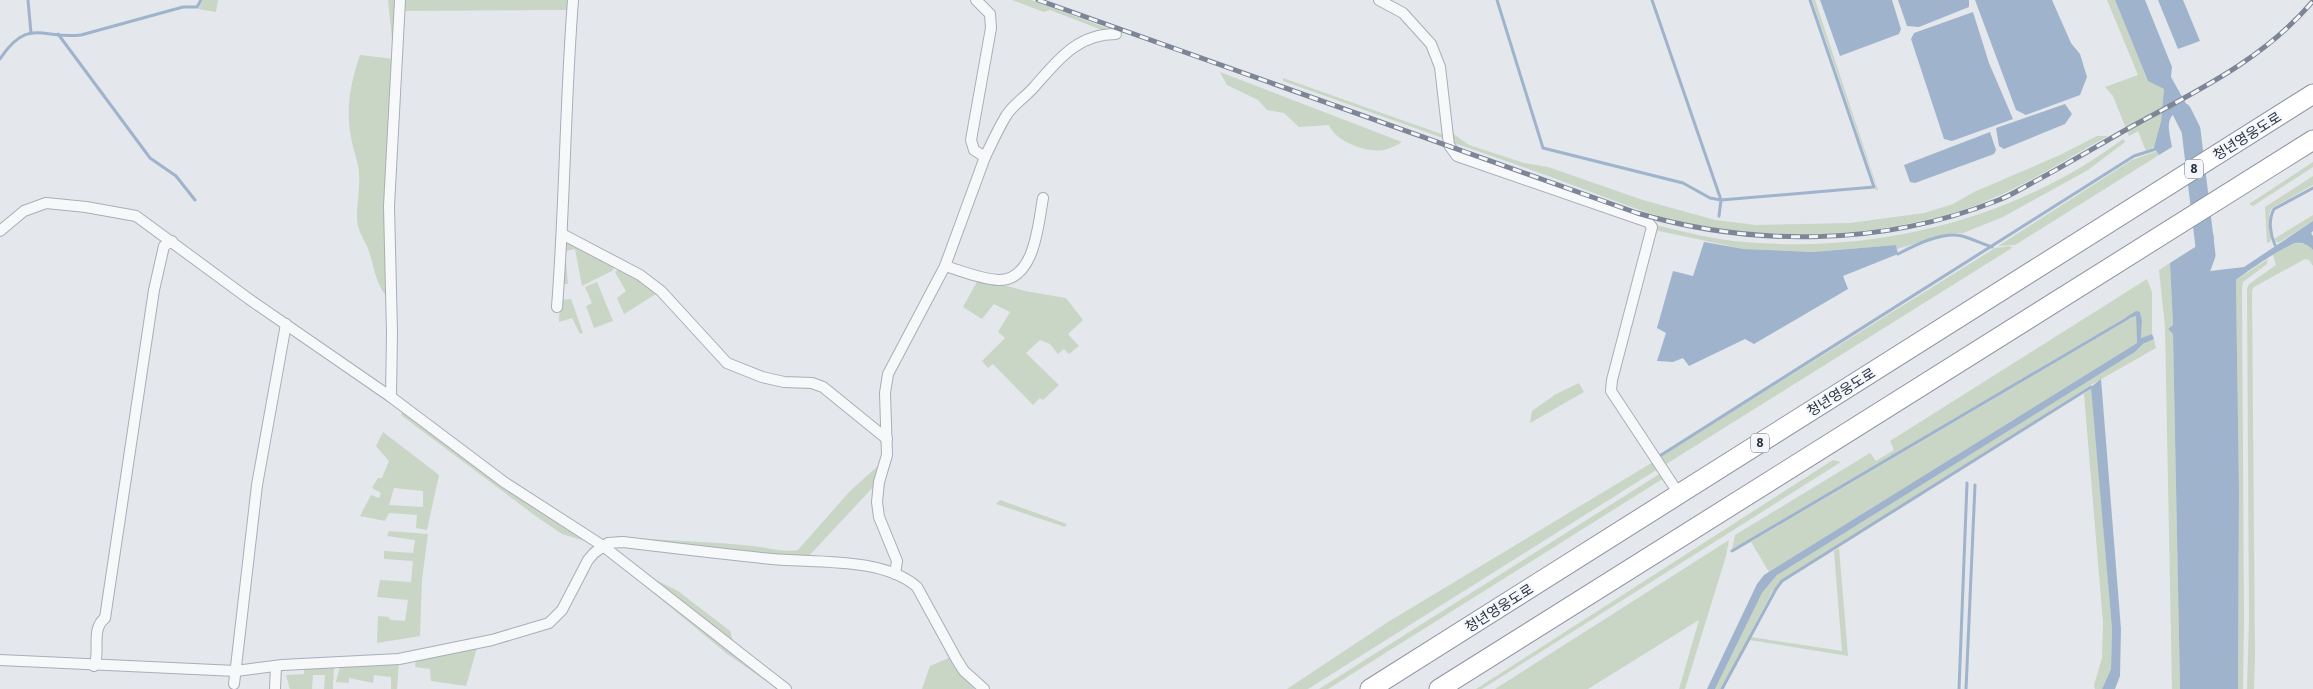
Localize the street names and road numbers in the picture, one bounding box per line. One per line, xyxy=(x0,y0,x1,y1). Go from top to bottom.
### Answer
street label: 청년영웅도로 xyxy=(2210,109,2285,164)
road number: 8 xyxy=(2185,160,2203,178)
street label: 청년영웅도로 xyxy=(1804,365,1879,420)
road number: 8 xyxy=(1751,433,1769,452)
street label: 청년영웅도로 xyxy=(1462,581,1537,636)

